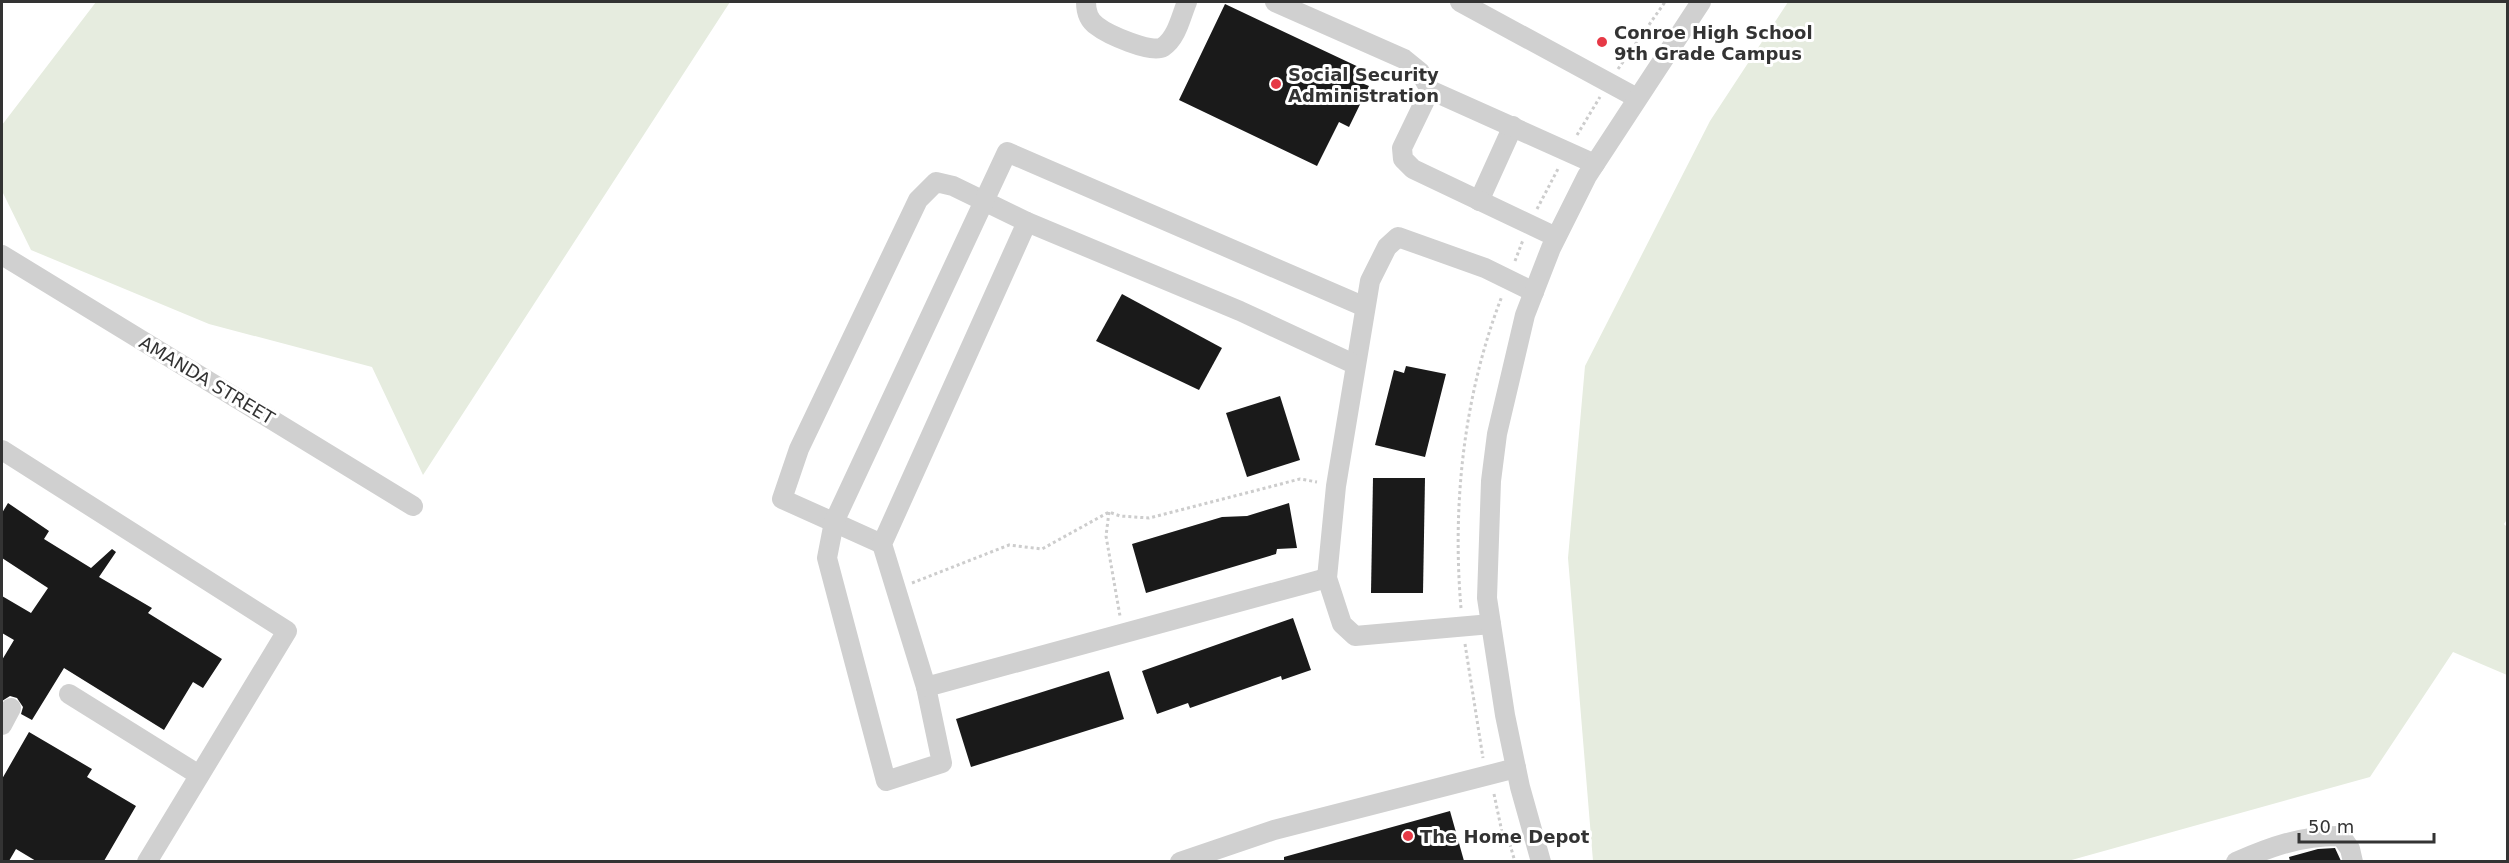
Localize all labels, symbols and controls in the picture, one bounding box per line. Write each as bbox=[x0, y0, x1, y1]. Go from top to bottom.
place label: Conroe High School 9th Grade Campus bbox=[1614, 22, 1813, 64]
marker: Conroe High School 9th Grade Campus bbox=[1595, 35, 1609, 49]
place label: Social Security Administration bbox=[1288, 64, 1439, 106]
marker: Social Security Administration bbox=[1269, 77, 1283, 91]
street label: AMANDA STREET bbox=[136, 331, 279, 429]
scale bar bbox=[2299, 806, 2434, 844]
text: 50 m bbox=[2308, 816, 2354, 837]
place label: The Home Depot bbox=[1420, 826, 1590, 847]
marker: The Home Depot bbox=[1401, 829, 1415, 843]

